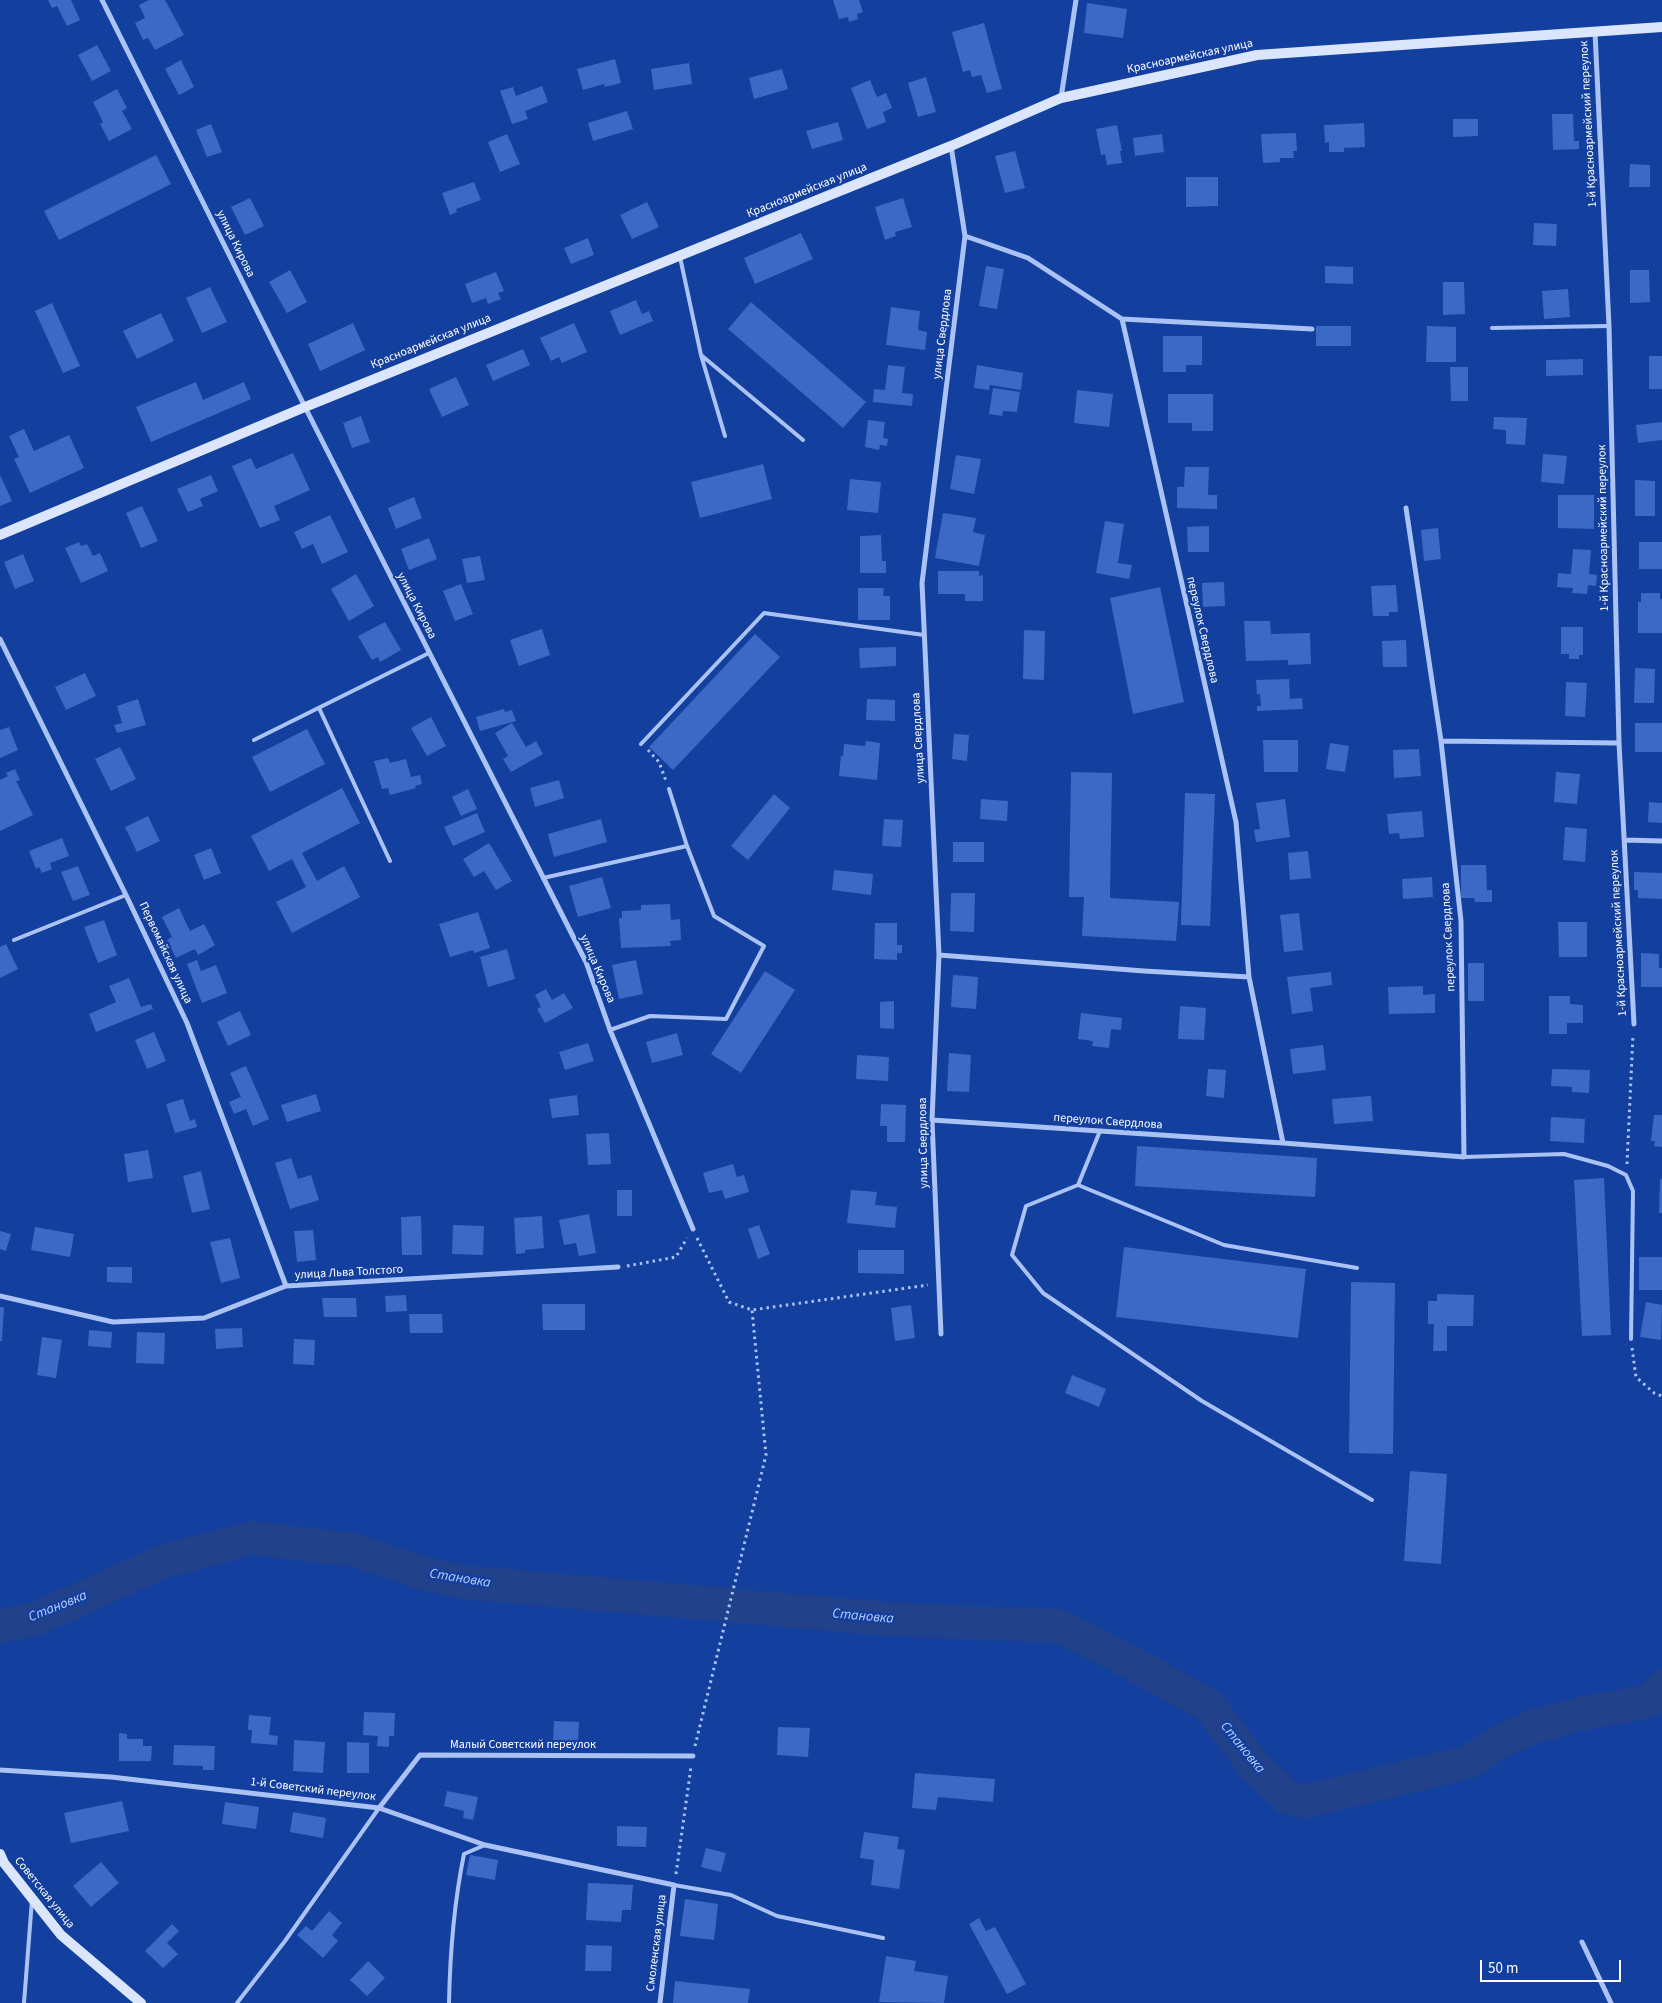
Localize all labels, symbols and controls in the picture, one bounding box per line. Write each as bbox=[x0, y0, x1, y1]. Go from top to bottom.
street label: Красноармейская улица bbox=[1126, 37, 1254, 77]
street label: 1-й Красноармейский переулок bbox=[1577, 40, 1601, 208]
street label: Красноармейская улица bbox=[745, 160, 869, 222]
street label: улица Кирова bbox=[213, 208, 257, 280]
street label: улица Свердлова bbox=[930, 288, 956, 380]
street label: Красноармейская улица bbox=[369, 311, 493, 373]
street label: 1-й Красноармейский переулок bbox=[1595, 444, 1613, 612]
street label: улица Кирова bbox=[393, 570, 439, 642]
street label: переулок Свердлова bbox=[1183, 575, 1221, 685]
street label: улица Свердлова bbox=[909, 692, 929, 784]
street label: 1-й Красноармейский переулок bbox=[1607, 849, 1631, 1017]
street label: переулок Свердлова bbox=[1439, 882, 1459, 992]
street label: Первомайская улица bbox=[135, 900, 195, 1006]
street label: улица Кирова bbox=[576, 933, 618, 1005]
street label: улица Свердлова bbox=[916, 1097, 932, 1189]
street label: переулок Свердлова bbox=[1053, 1111, 1163, 1133]
street label: улица Льва Толстого bbox=[294, 1263, 404, 1283]
water label: Становка bbox=[428, 1566, 492, 1592]
water label: Становка bbox=[26, 1588, 90, 1626]
water label: Становка bbox=[832, 1606, 894, 1628]
water label: Становка bbox=[1216, 1719, 1268, 1777]
street label: Малый Советский переулок bbox=[450, 1738, 596, 1752]
street label: 1-й Советский переулок bbox=[249, 1775, 377, 1805]
street label: Советская улица bbox=[11, 1854, 77, 1932]
street label: Смоленская улица bbox=[644, 1894, 670, 1992]
scale bar bbox=[1482, 1950, 1623, 1982]
text: 50 m bbox=[1488, 1958, 1518, 1979]

